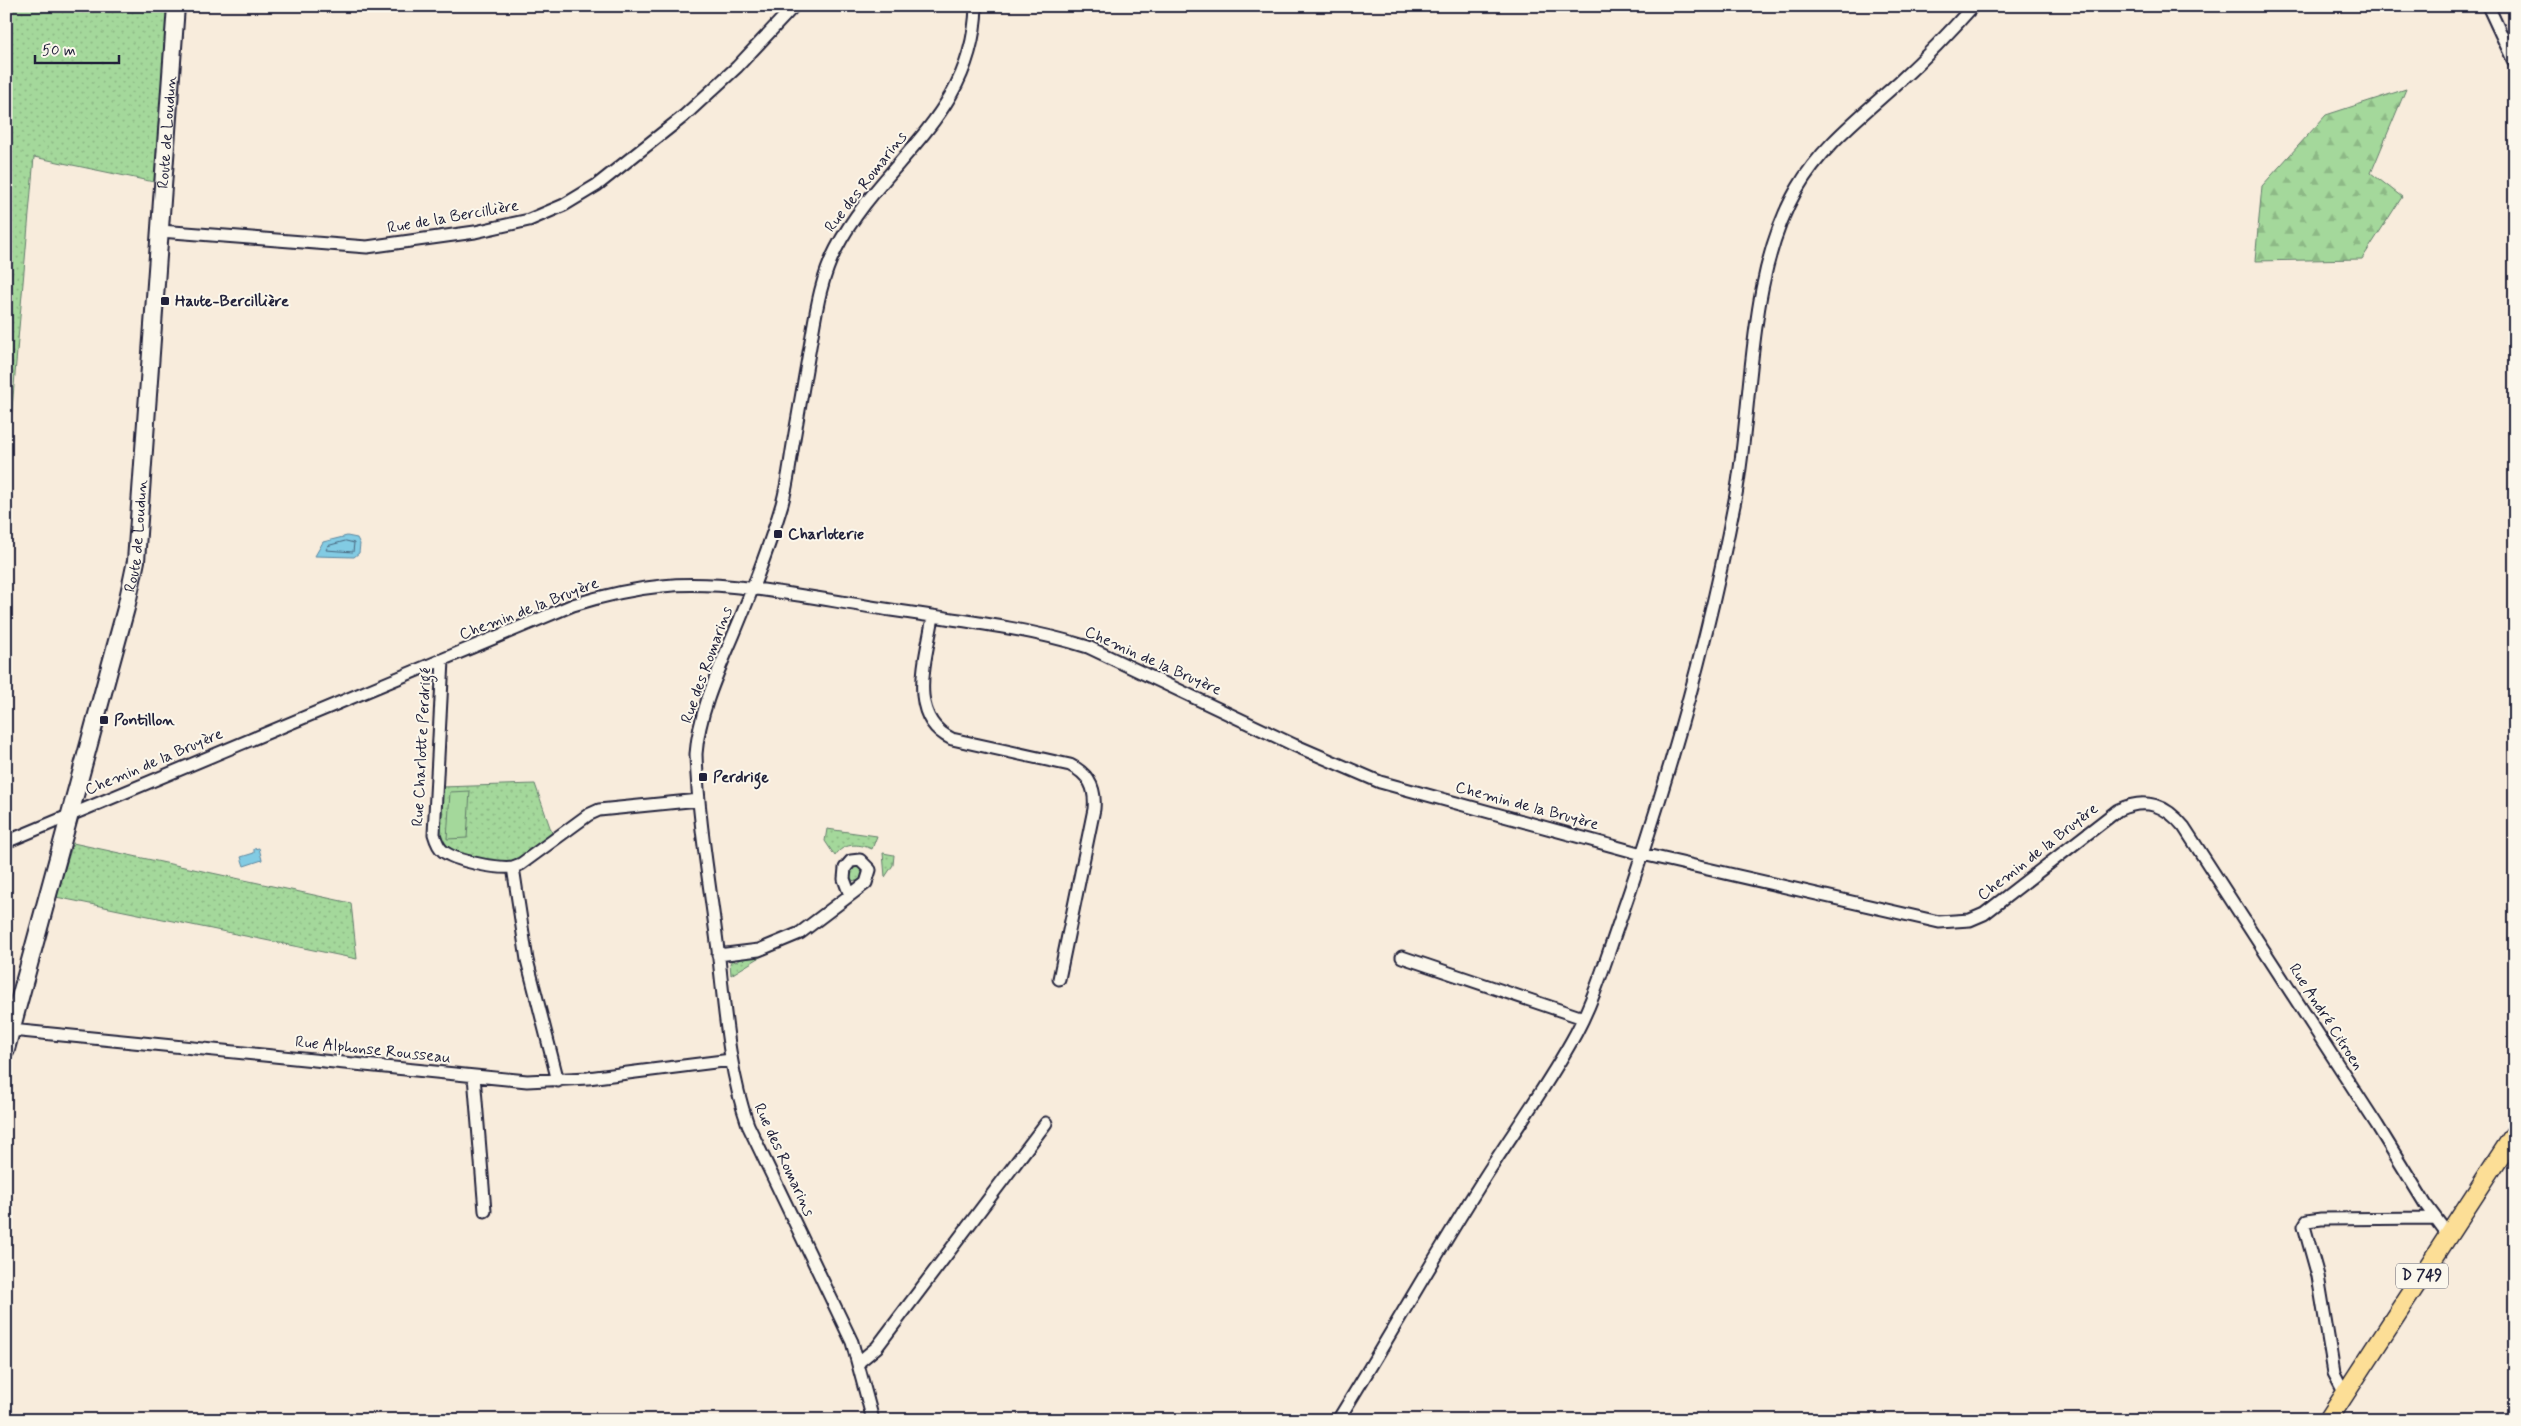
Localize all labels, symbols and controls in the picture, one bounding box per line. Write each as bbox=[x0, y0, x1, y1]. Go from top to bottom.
scale bar bbox=[35, 32, 119, 64]
text: 50 m bbox=[42, 41, 76, 61]
street label: Route de Loudun bbox=[152, 75, 181, 189]
street label: Rue des Romarins bbox=[820, 127, 912, 237]
street label: Rue de la Bercillière bbox=[386, 195, 520, 239]
place label: Haute-Bercillière bbox=[175, 291, 289, 312]
marker: Haute-Bercillière bbox=[159, 295, 171, 307]
street label: Route de Loudun bbox=[119, 479, 152, 594]
place label: Charloterie bbox=[788, 524, 864, 545]
marker: Charloterie bbox=[772, 528, 784, 540]
street label: Chemin de la Bruyère bbox=[456, 573, 602, 645]
street label: Rue des Romarins bbox=[676, 604, 738, 726]
street label: Chemin de la Bruyère bbox=[1081, 621, 1225, 701]
street label: Rue Charlotte Perdrigé bbox=[407, 667, 438, 827]
place label: Pontillon bbox=[114, 710, 175, 731]
marker: Pontillon bbox=[98, 714, 110, 726]
street label: Chemin de la Bruyère bbox=[82, 723, 226, 801]
place label: Perdrige bbox=[713, 767, 769, 790]
marker: Perdrige bbox=[697, 771, 709, 783]
street label: Chemin de la Bruyère bbox=[1453, 777, 1601, 835]
street label: Chemin de la Bruyère bbox=[1973, 798, 2103, 906]
street label: Rue André Citroen bbox=[2284, 960, 2368, 1074]
street label: Rue Alphonse Rousseau bbox=[294, 1031, 452, 1069]
street label: Rue des Romarins bbox=[749, 1100, 819, 1220]
road number: D 749 bbox=[2396, 1264, 2448, 1288]

